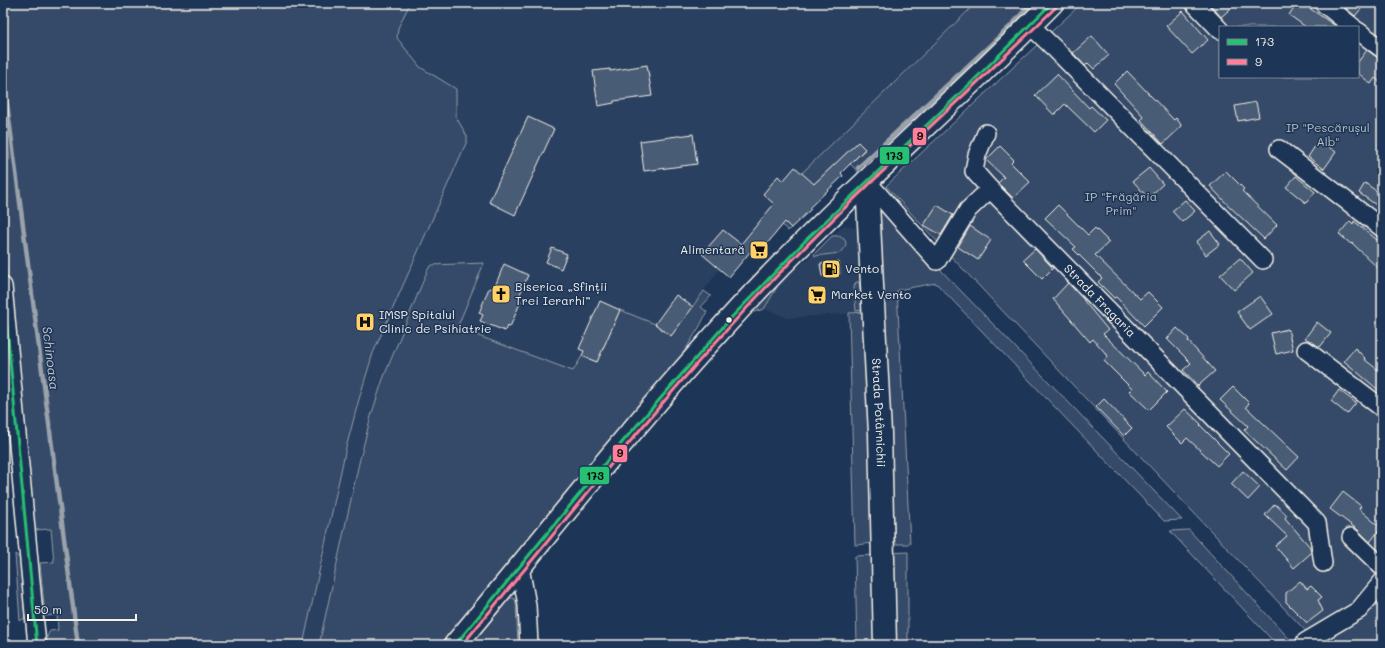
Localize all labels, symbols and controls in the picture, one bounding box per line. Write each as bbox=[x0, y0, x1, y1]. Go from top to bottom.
legend bbox=[1219, 26, 1359, 78]
text: 173 bbox=[1255, 33, 1274, 49]
text: 9 bbox=[1255, 53, 1262, 69]
park label: IP "Pescărușul Alb" bbox=[1286, 119, 1370, 149]
line badge: 9 bbox=[912, 127, 927, 146]
text: 9 bbox=[917, 128, 924, 143]
line badge: 173 bbox=[879, 146, 910, 165]
text: 173 bbox=[885, 148, 903, 163]
park label: IP "Frăgăria Prim" bbox=[1085, 188, 1157, 218]
supermarket icon: Alimentară bbox=[748, 239, 770, 261]
place label: Alimentară bbox=[680, 241, 745, 257]
fuel station icon: Vento bbox=[820, 258, 842, 280]
place label: Vento bbox=[845, 260, 879, 276]
street label: Strada Fragaria bbox=[1061, 260, 1140, 340]
place label: Biserica „Sfinții Trei Ierarhi” bbox=[515, 278, 607, 308]
church icon: Biserica „Sfinții Trei Ierarhi” bbox=[490, 283, 512, 305]
supermarket icon: Market Vento bbox=[806, 284, 828, 306]
place label: Market Vento bbox=[831, 286, 911, 302]
place label: IMSP Spitalul Clinic de Psihiatrie bbox=[379, 306, 492, 336]
hospital icon: IMSP Spitalul Clinic de Psihiatrie bbox=[354, 311, 376, 333]
unlabelled marker bbox=[724, 315, 734, 325]
water label: Schinoasa bbox=[39, 325, 64, 391]
street label: Strada Potârnichii bbox=[869, 358, 890, 467]
line badge: 9 bbox=[612, 444, 628, 463]
text: 9 bbox=[617, 445, 624, 460]
line badge: 173 bbox=[579, 466, 610, 485]
text: 173 bbox=[586, 468, 604, 483]
scale bar bbox=[28, 596, 136, 622]
text: 50 m bbox=[34, 601, 62, 617]

